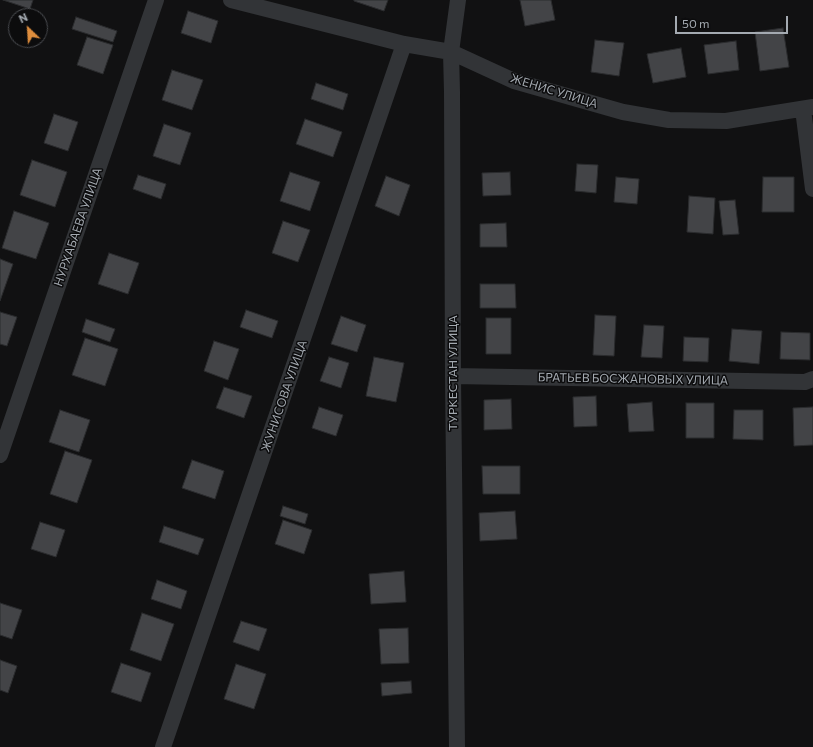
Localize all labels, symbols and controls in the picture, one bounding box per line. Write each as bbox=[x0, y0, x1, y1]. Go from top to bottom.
north arrow bbox=[8, 8, 48, 48]
scale bar bbox=[677, 8, 790, 34]
text: N bbox=[17, 10, 30, 25]
text: 50 m bbox=[682, 16, 710, 30]
street label: ЖЕНИС УЛИЦА bbox=[509, 71, 599, 111]
street label: НУРХАБАЕВА УЛИЦА bbox=[51, 166, 105, 288]
street label: ТУРКЕСТАН УЛИЦА bbox=[446, 315, 460, 431]
street label: ЖУНИСОВА УЛИЦА bbox=[258, 338, 310, 454]
street label: БРАТЬЕВ БОСЖАНОВЫХ УЛИЦА bbox=[538, 370, 728, 388]

